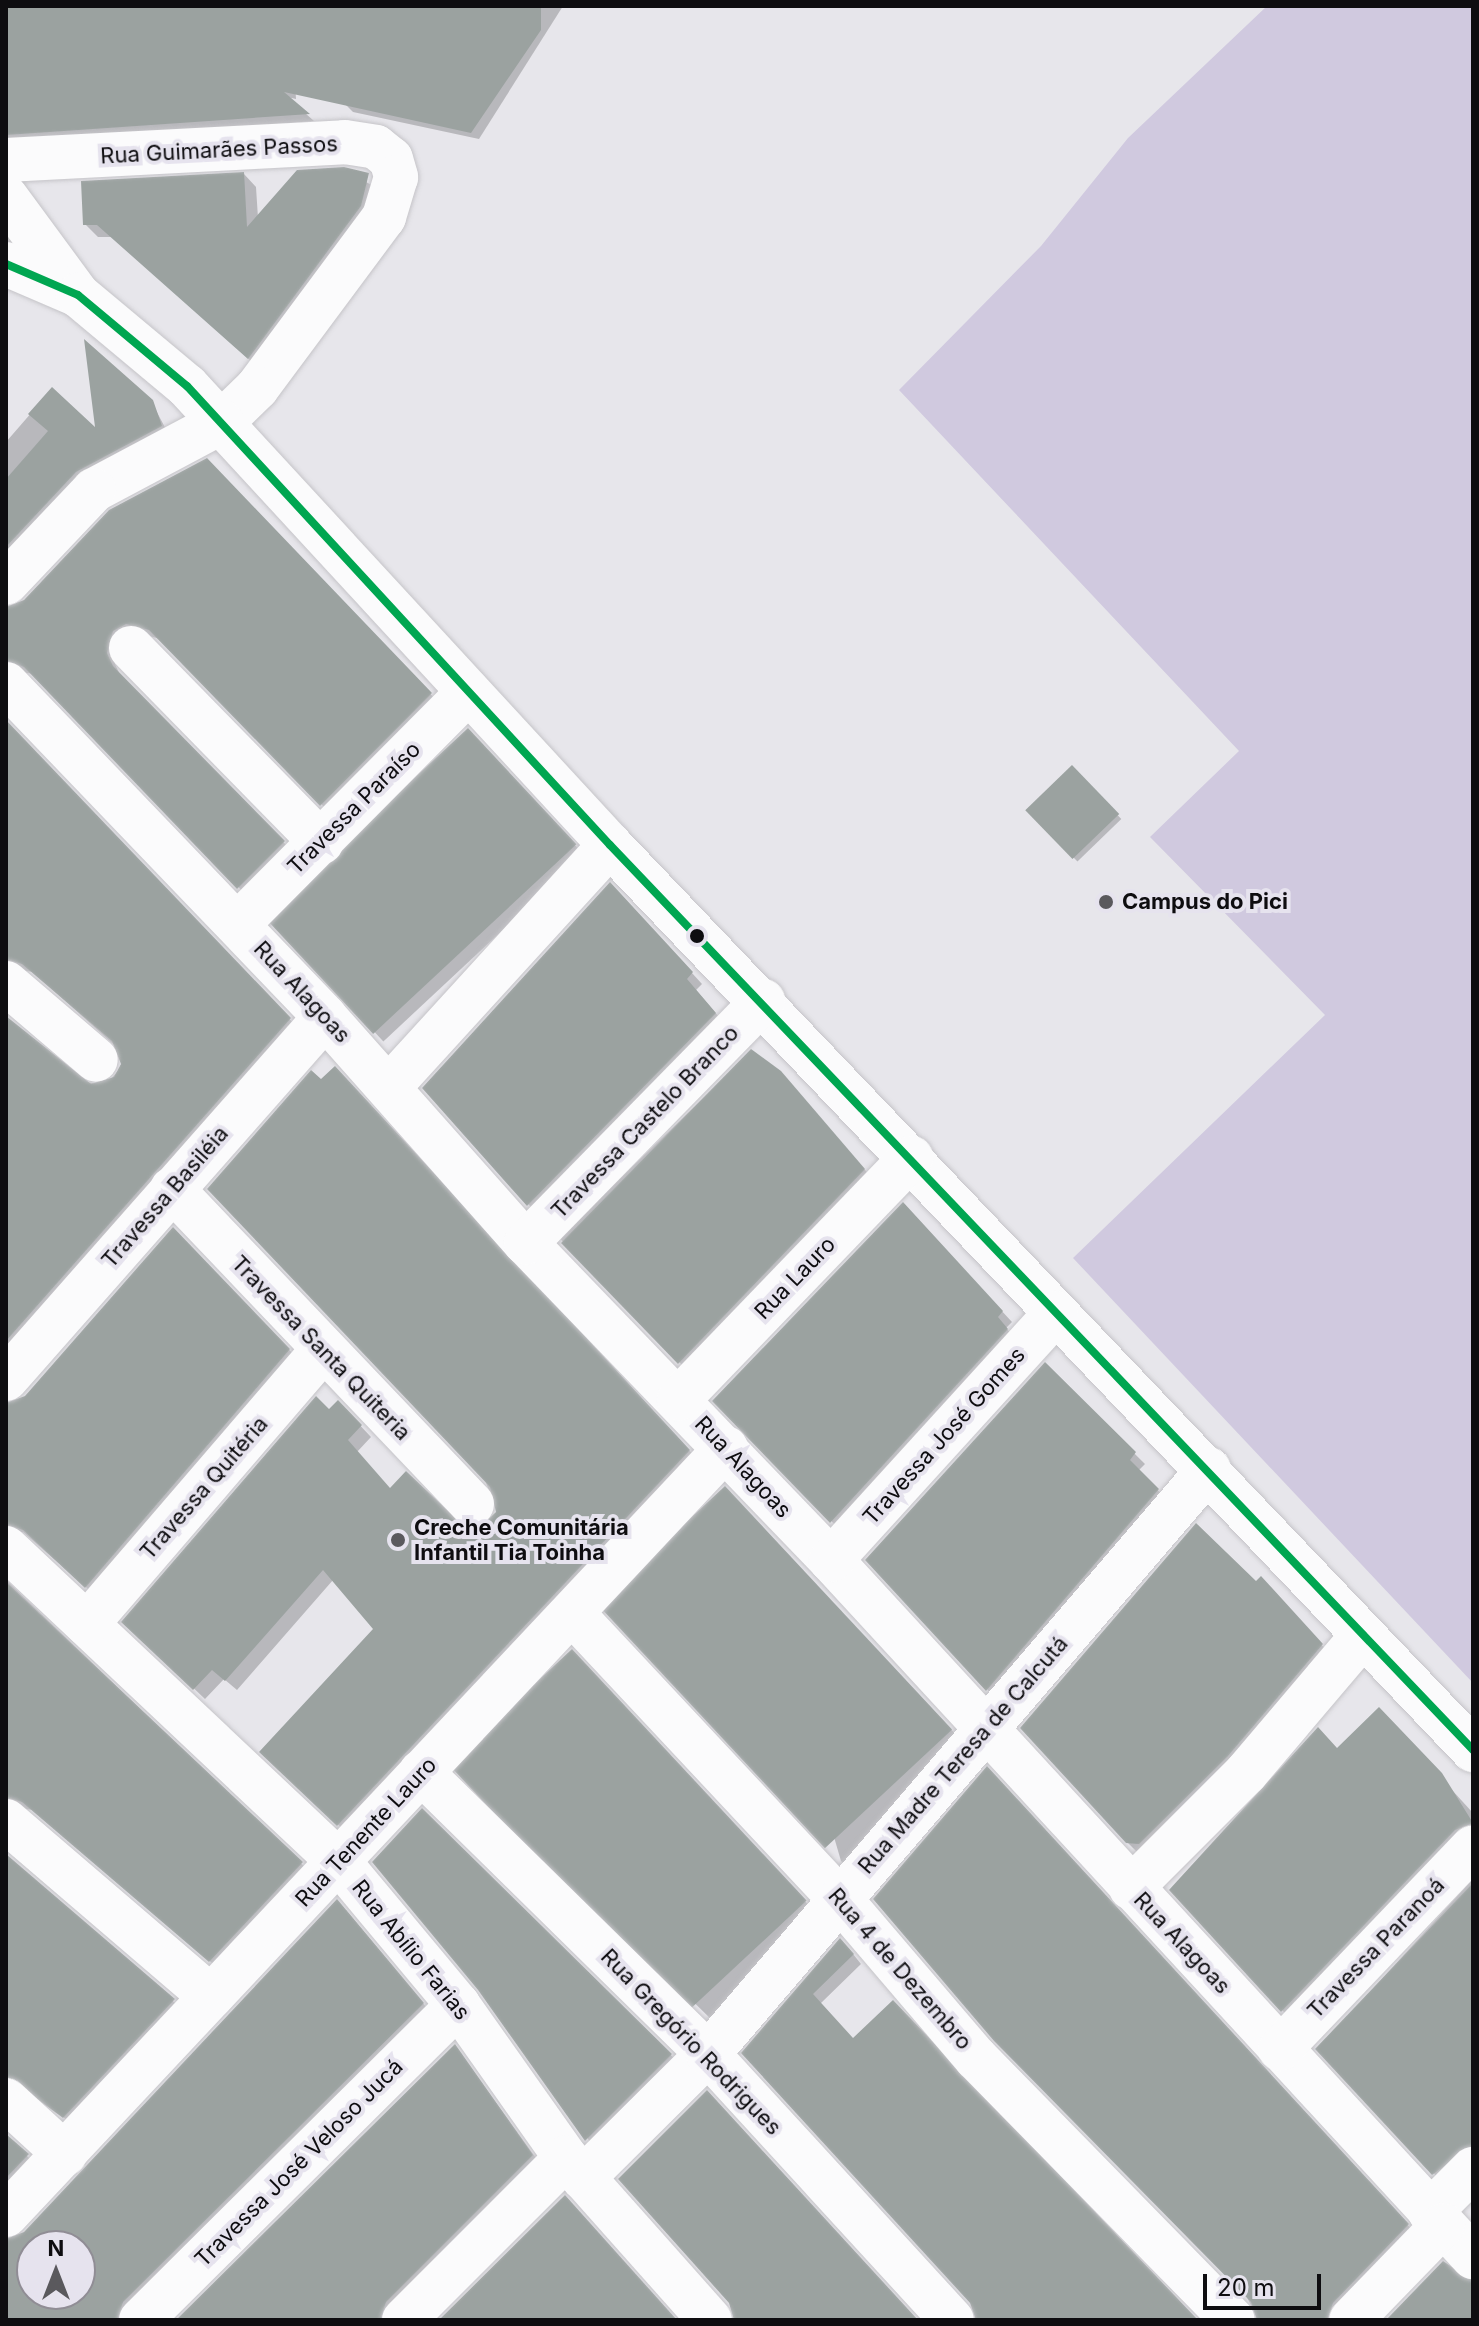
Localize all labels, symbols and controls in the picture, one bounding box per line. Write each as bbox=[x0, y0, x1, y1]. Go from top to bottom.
street label: Rua Guimarães Passos bbox=[100, 131, 338, 169]
street label: Travessa Paraíso bbox=[282, 736, 426, 880]
place label: Campus do Pici bbox=[1122, 889, 1288, 915]
marker: Campus do Pici bbox=[1097, 893, 1115, 911]
unlabelled marker bbox=[689, 928, 705, 944]
street label: Rua Alagoas bbox=[248, 936, 356, 1048]
street label: Travessa Castelo Branco bbox=[546, 1020, 744, 1224]
street label: Travessa Basiléia bbox=[96, 1121, 234, 1273]
street label: Rua Lauro bbox=[749, 1231, 841, 1325]
street label: Travessa Santa Quiteria bbox=[226, 1250, 416, 1446]
street label: Travessa José Gomes bbox=[857, 1342, 1031, 1530]
street label: Travessa Quitéria bbox=[135, 1411, 273, 1565]
street label: Rua Alagoas bbox=[689, 1411, 797, 1523]
place label: Creche Comunitária Infantil Tia Toinha bbox=[414, 1514, 629, 1566]
marker: Creche Comunitária Infantil Tia Toinha bbox=[389, 1531, 407, 1549]
street label: Rua Madre Teresa de Calcutá bbox=[853, 1631, 1073, 1879]
street label: Rua Tenente Lauro bbox=[290, 1752, 442, 1912]
street label: Travessa Paranoá bbox=[1302, 1872, 1450, 2024]
street label: Rua Abílio Farias bbox=[346, 1875, 476, 2025]
street label: Rua 4 de Dezembro bbox=[823, 1883, 977, 2055]
street label: Rua Alagoas bbox=[1128, 1887, 1236, 1999]
street label: Rua Gregório Rodrigues bbox=[595, 1944, 787, 2140]
street label: Travessa José Veloso Jucá bbox=[190, 2054, 408, 2272]
north arrow bbox=[16, 2230, 96, 2310]
text: N bbox=[48, 2235, 64, 2261]
scale bar bbox=[1207, 2258, 1325, 2308]
text: 20 m bbox=[1217, 2273, 1275, 2302]

